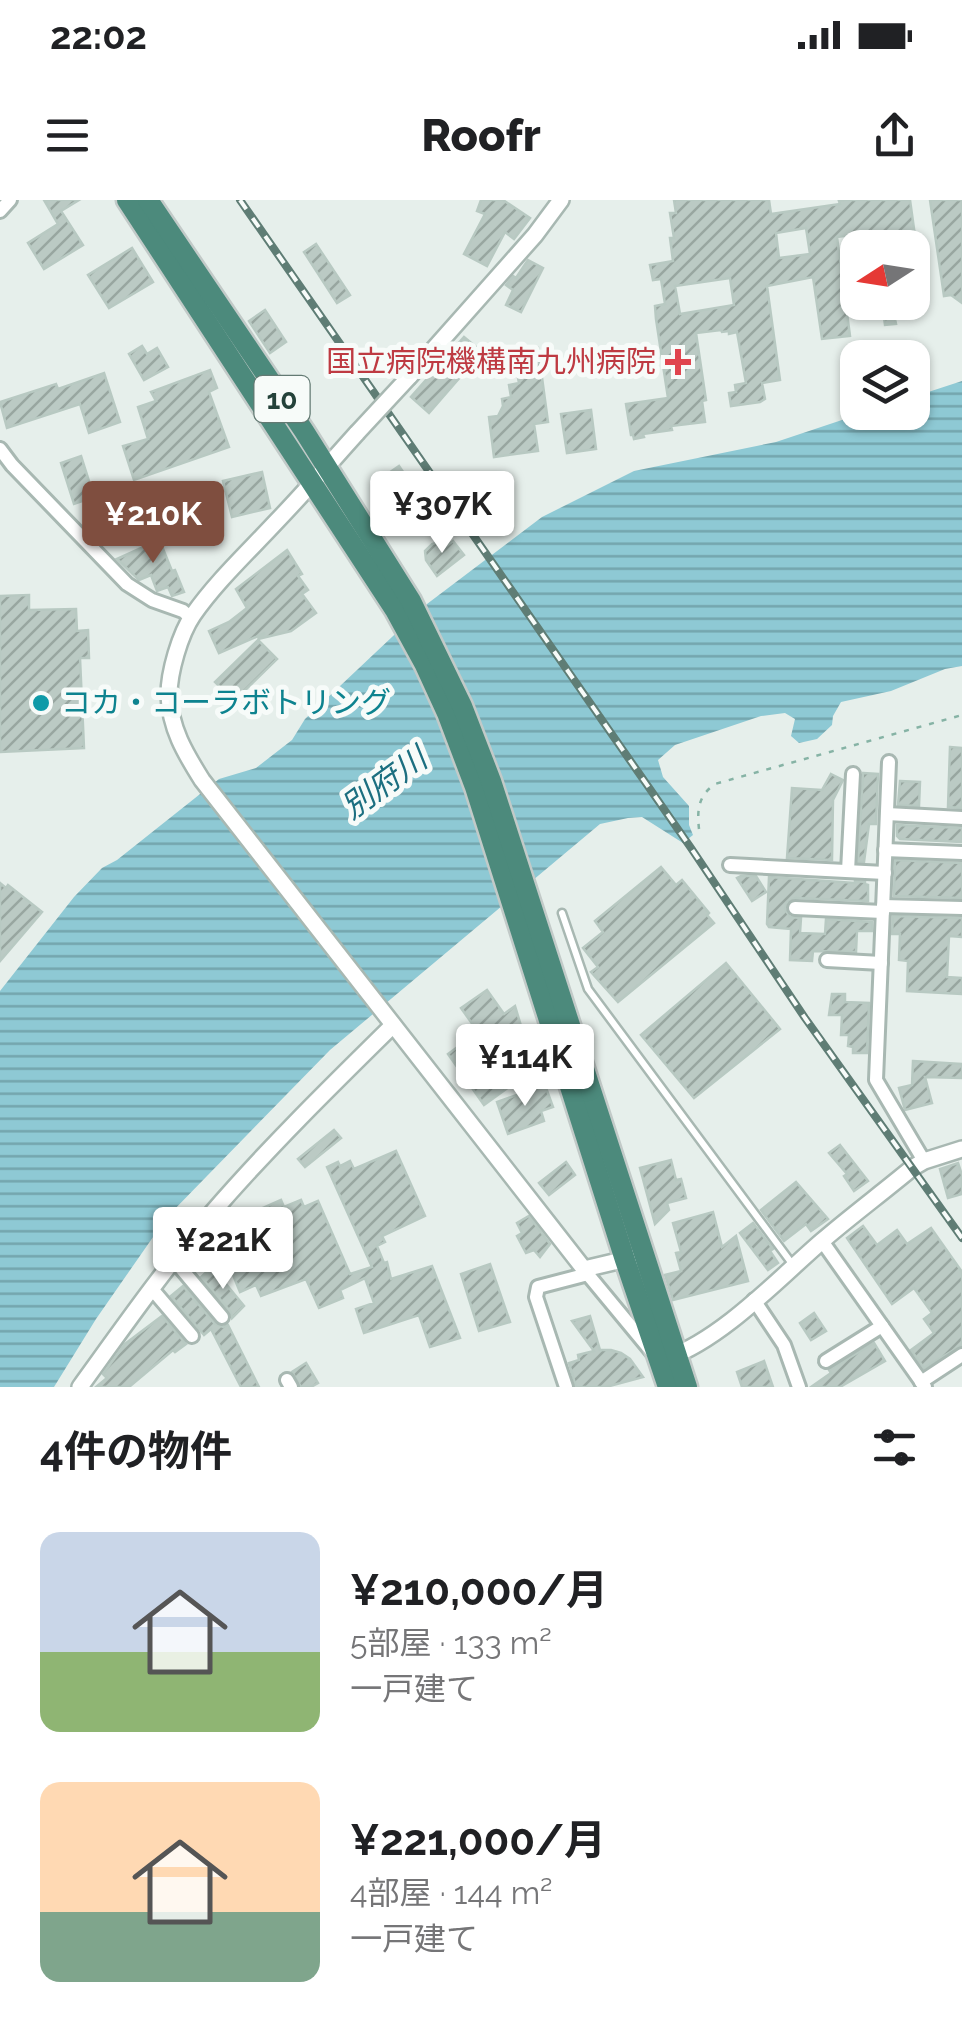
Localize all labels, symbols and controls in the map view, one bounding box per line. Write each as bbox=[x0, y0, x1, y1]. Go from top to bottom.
text: 22:02 bbox=[50, 13, 147, 58]
icon: menu bbox=[40, 108, 95, 163]
icon: share bbox=[867, 108, 922, 163]
text: Roofr bbox=[421, 109, 541, 162]
north arrow bbox=[840, 230, 930, 320]
map controls bbox=[840, 230, 930, 430]
button: layers bbox=[840, 340, 930, 430]
place label: 国立病院機構南九州病院 bbox=[326, 344, 656, 379]
marker: 国立病院機構南九州病院 bbox=[665, 349, 691, 375]
road number: 10 bbox=[254, 376, 310, 422]
pin: ¥307K bbox=[372, 471, 512, 556]
pin: ¥210K bbox=[83, 481, 223, 566]
text: ¥307K bbox=[392, 485, 492, 522]
text: ¥210K bbox=[104, 495, 202, 532]
place label: コカ・コーラボトリング bbox=[61, 685, 391, 720]
marker: コカ・コーラボトリング bbox=[30, 692, 52, 714]
water label: 別府川 bbox=[334, 738, 436, 826]
pin: ¥114K bbox=[455, 1024, 595, 1109]
text: ¥114K bbox=[478, 1038, 572, 1075]
pin: ¥221K bbox=[153, 1207, 293, 1292]
text: ¥221K bbox=[175, 1221, 271, 1258]
icon: filters bbox=[867, 1420, 922, 1475]
text: 4件の物件 bbox=[40, 1427, 232, 1476]
text: ¥210,000/月 bbox=[350, 1566, 608, 1615]
icon: home bbox=[120, 1572, 240, 1692]
text: 5部屋 · 133 m² bbox=[350, 1624, 552, 1661]
text: 一戸建て bbox=[350, 1670, 478, 1707]
text: ¥221,000/月 bbox=[350, 1816, 606, 1865]
icon: home bbox=[120, 1822, 240, 1942]
text: 4部屋 · 144 m² bbox=[350, 1874, 552, 1911]
text: 一戸建て bbox=[350, 1920, 478, 1957]

